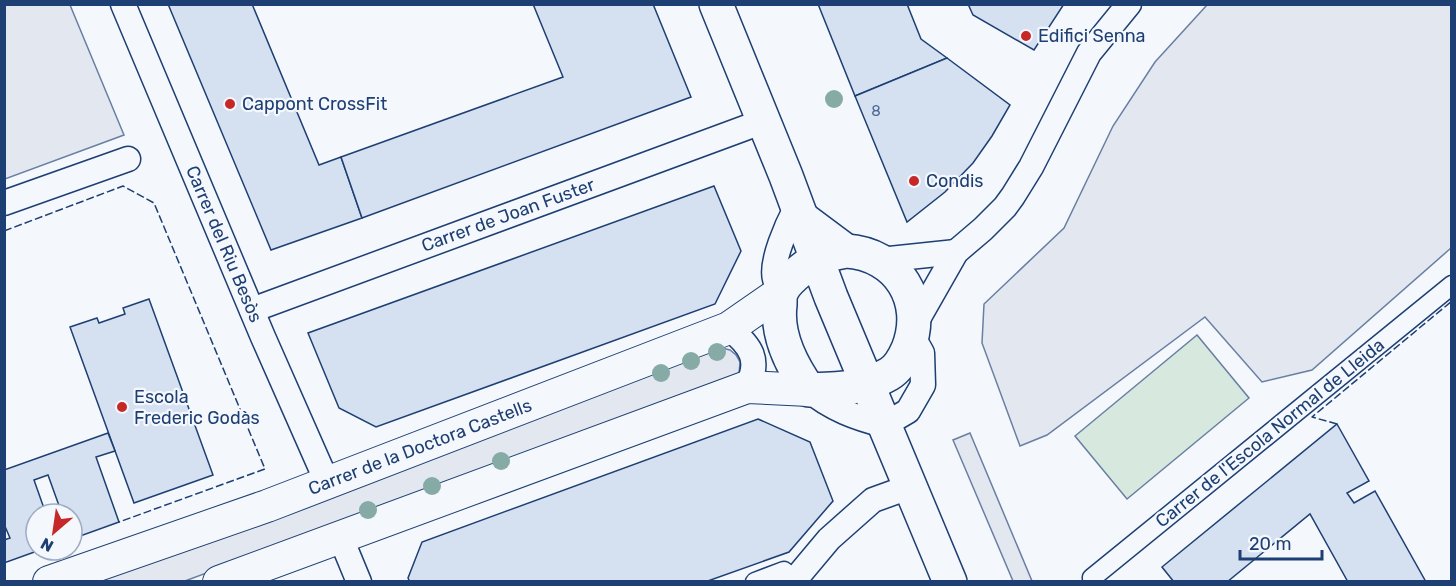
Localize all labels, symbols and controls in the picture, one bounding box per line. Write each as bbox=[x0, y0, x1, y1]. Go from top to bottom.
place label: Edifici Senna bbox=[1038, 25, 1145, 47]
marker: Edifici Senna bbox=[1019, 29, 1033, 43]
place label: Cappont CrossFit bbox=[242, 93, 387, 115]
marker: Cappont CrossFit bbox=[223, 97, 237, 111]
house number: 8 bbox=[871, 102, 881, 120]
street label: Carrer del Riu Besòs bbox=[181, 162, 267, 326]
place label: Condis bbox=[926, 170, 983, 192]
street label: Carrer de Joan Fuster bbox=[418, 173, 598, 257]
marker: Condis bbox=[907, 174, 921, 188]
street label: Carrer de l'Escola Normal de Lleida bbox=[1151, 334, 1389, 532]
place label: Escola Frederic Godàs bbox=[134, 386, 260, 429]
street label: Carrer de la Doctora Castells bbox=[305, 394, 535, 500]
marker: Escola Frederic Godàs bbox=[115, 400, 129, 414]
north arrow bbox=[24, 502, 84, 562]
scale bar bbox=[1240, 523, 1322, 561]
text: 20 m bbox=[1249, 533, 1291, 555]
text: N bbox=[37, 534, 57, 556]

